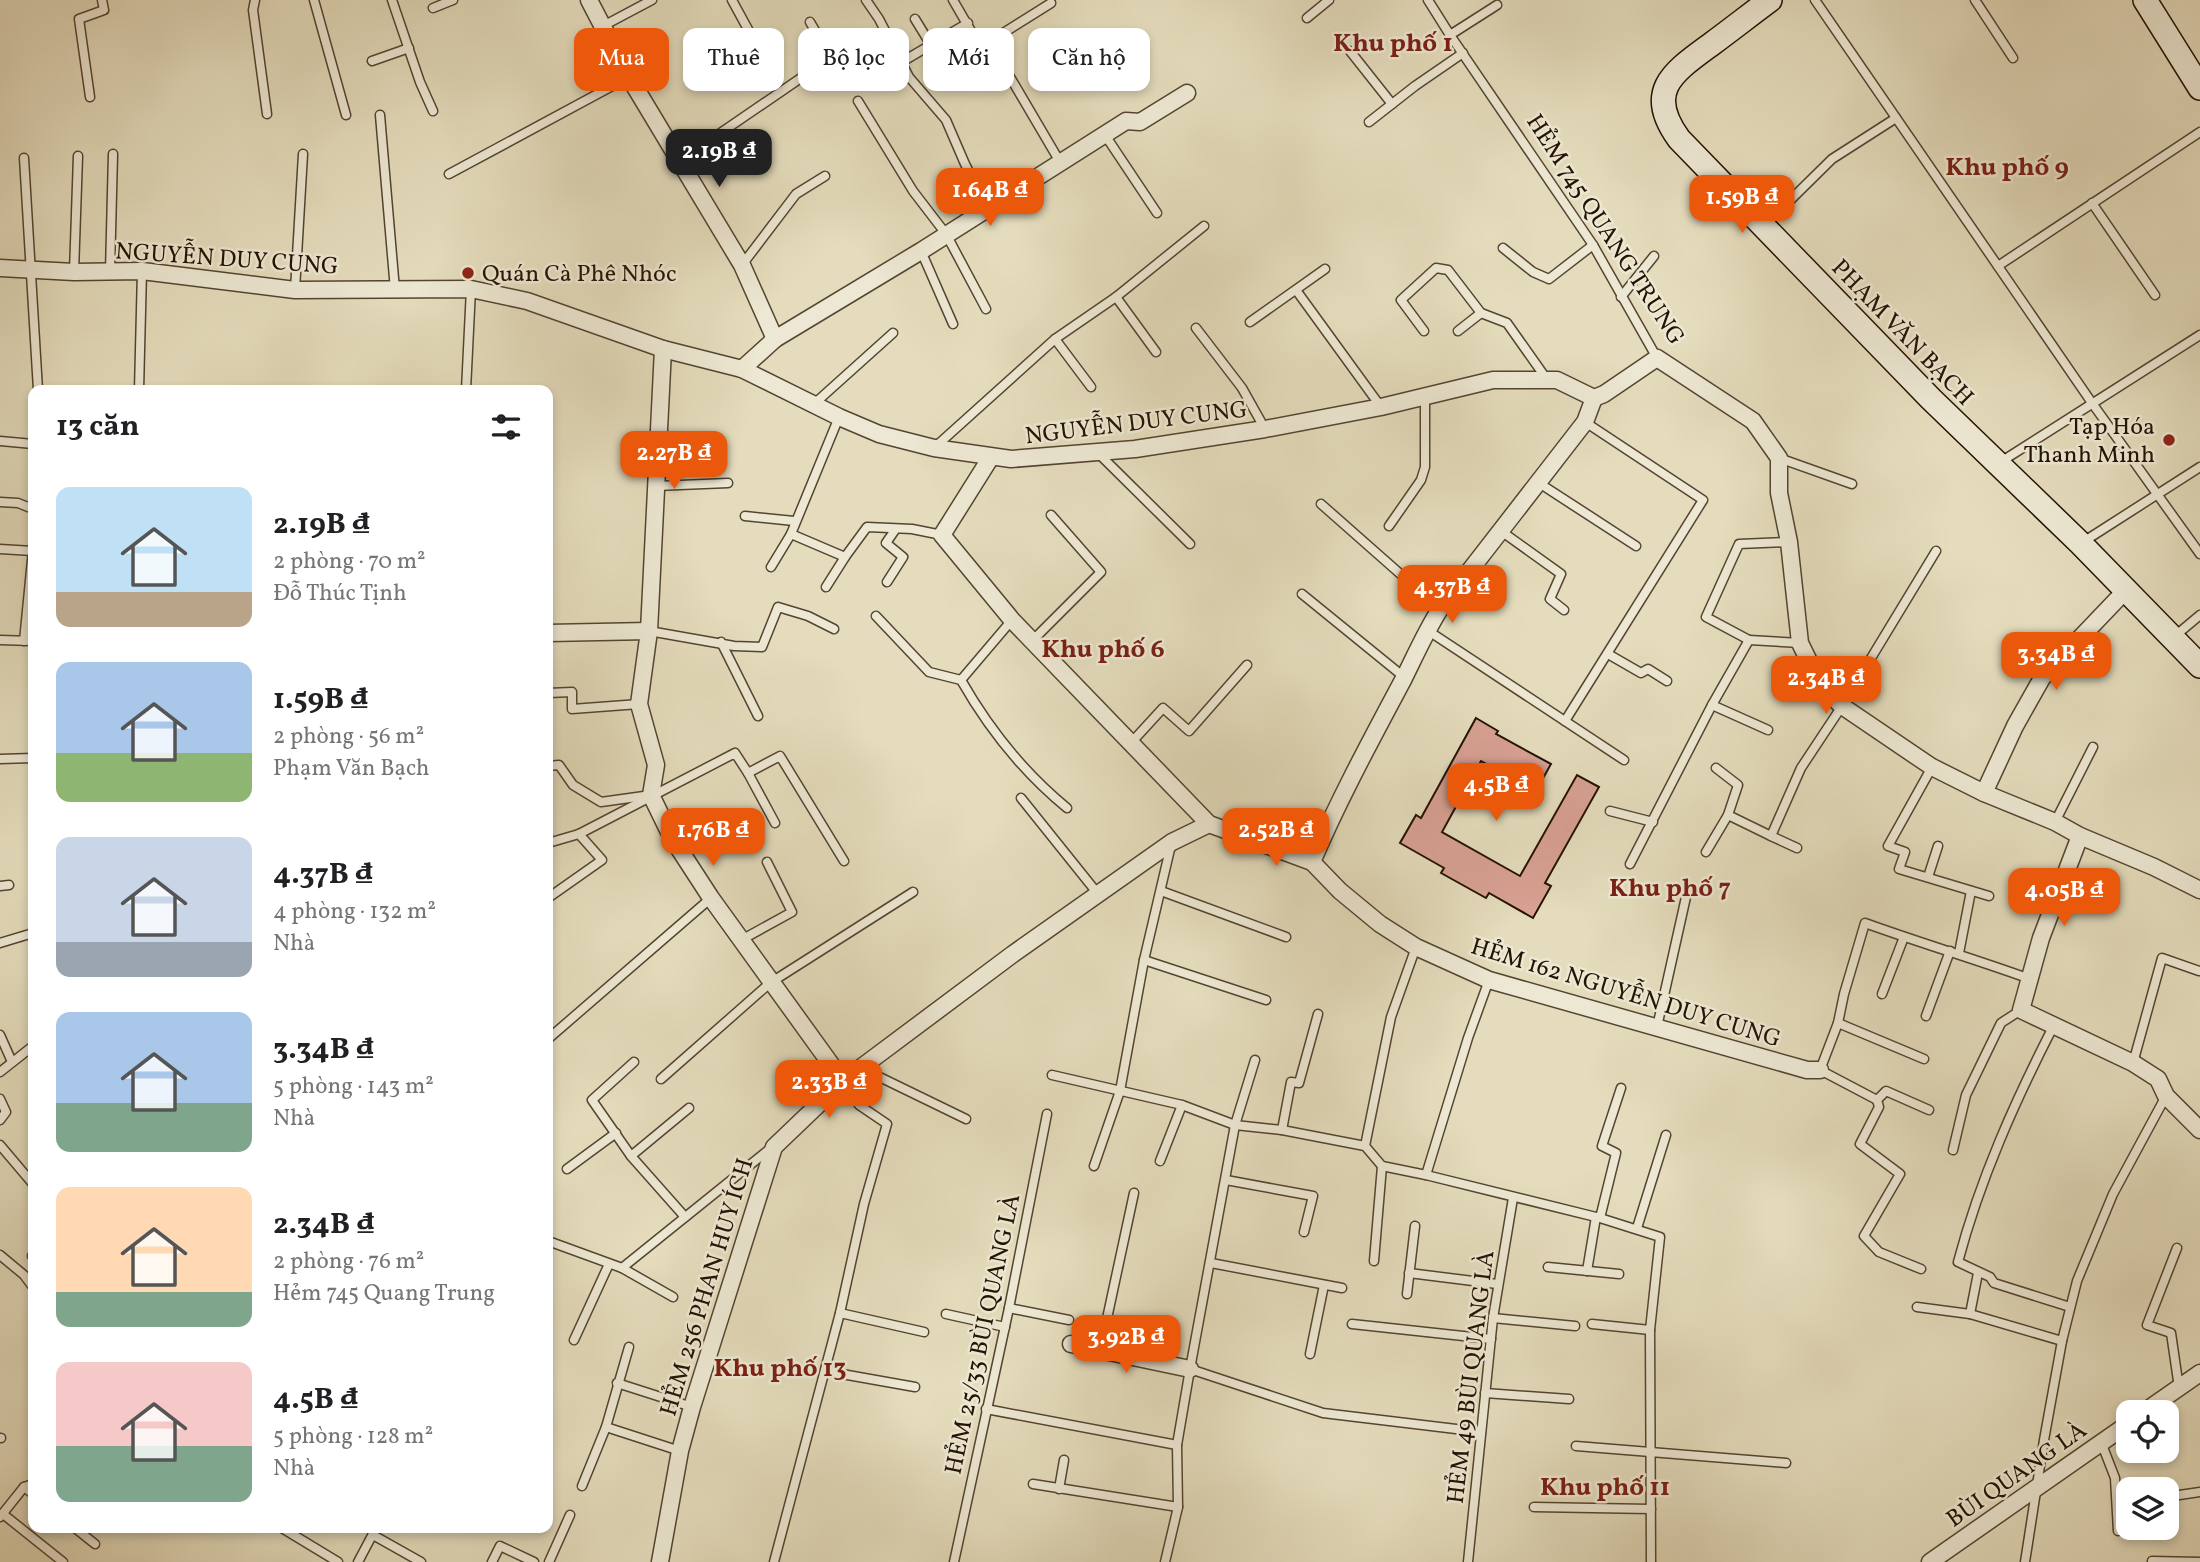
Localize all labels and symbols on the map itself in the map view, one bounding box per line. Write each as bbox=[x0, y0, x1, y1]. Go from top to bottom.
district label: Khu phố 1 bbox=[1333, 26, 1453, 62]
street label: HẺM 745 QUANG TRUNG bbox=[1517, 108, 1692, 352]
pin: 2.19B ₫ bbox=[654, 130, 784, 189]
district label: Khu phố 9 bbox=[1945, 150, 2069, 186]
pin: 1.64B ₫ bbox=[925, 168, 1055, 228]
pin: 1.59B ₫ bbox=[1677, 176, 1807, 235]
street label: NGUYỄN DUY CUNG bbox=[114, 233, 340, 285]
street label: PHẠM VĂN BẠCH bbox=[1822, 252, 1981, 414]
place label: Quán Cà Phê Nhóc bbox=[482, 258, 677, 292]
marker: Quán Cà Phê Nhóc bbox=[460, 265, 476, 281]
street label: NGUYỄN DUY CUNG bbox=[1023, 391, 1249, 454]
place label: Tạp Hóa Thanh Minh bbox=[2024, 411, 2155, 473]
pin: 2.27B ₫ bbox=[609, 432, 739, 491]
marker: Tạp Hóa Thanh Minh bbox=[2161, 432, 2177, 448]
pin: 4.37B ₫ bbox=[1387, 566, 1517, 625]
district label: Khu phố 6 bbox=[1041, 632, 1165, 668]
pin: 3.34B ₫ bbox=[1991, 632, 2121, 692]
pin: 2.34B ₫ bbox=[1761, 656, 1891, 716]
pin: 4.5B ₫ bbox=[1439, 764, 1553, 823]
pin: 1.76B ₫ bbox=[648, 808, 778, 868]
pin: 2.52B ₫ bbox=[1211, 808, 1341, 868]
pin: 4.05B ₫ bbox=[1999, 869, 2129, 928]
district label: Khu phố 7 bbox=[1609, 871, 1731, 907]
street label: HẺM 162 NGUYỄN DUY CUNG bbox=[1466, 929, 1785, 1057]
pin: 2.33B ₫ bbox=[764, 1060, 894, 1120]
street label: HẺM 256 PHAN HUY ÍCH bbox=[652, 1154, 763, 1421]
street label: HẺM 25/33 BÙI QUANG LÀ bbox=[938, 1191, 1030, 1478]
street label: HẺM 49 BÙI QUANG LÀ bbox=[1440, 1248, 1504, 1506]
pin: 3.92B ₫ bbox=[1061, 1316, 1191, 1375]
district label: Khu phố 13 bbox=[713, 1351, 847, 1387]
street label: BÙI QUANG LÀ bbox=[1940, 1414, 2094, 1537]
district label: Khu phố 11 bbox=[1540, 1470, 1670, 1506]

